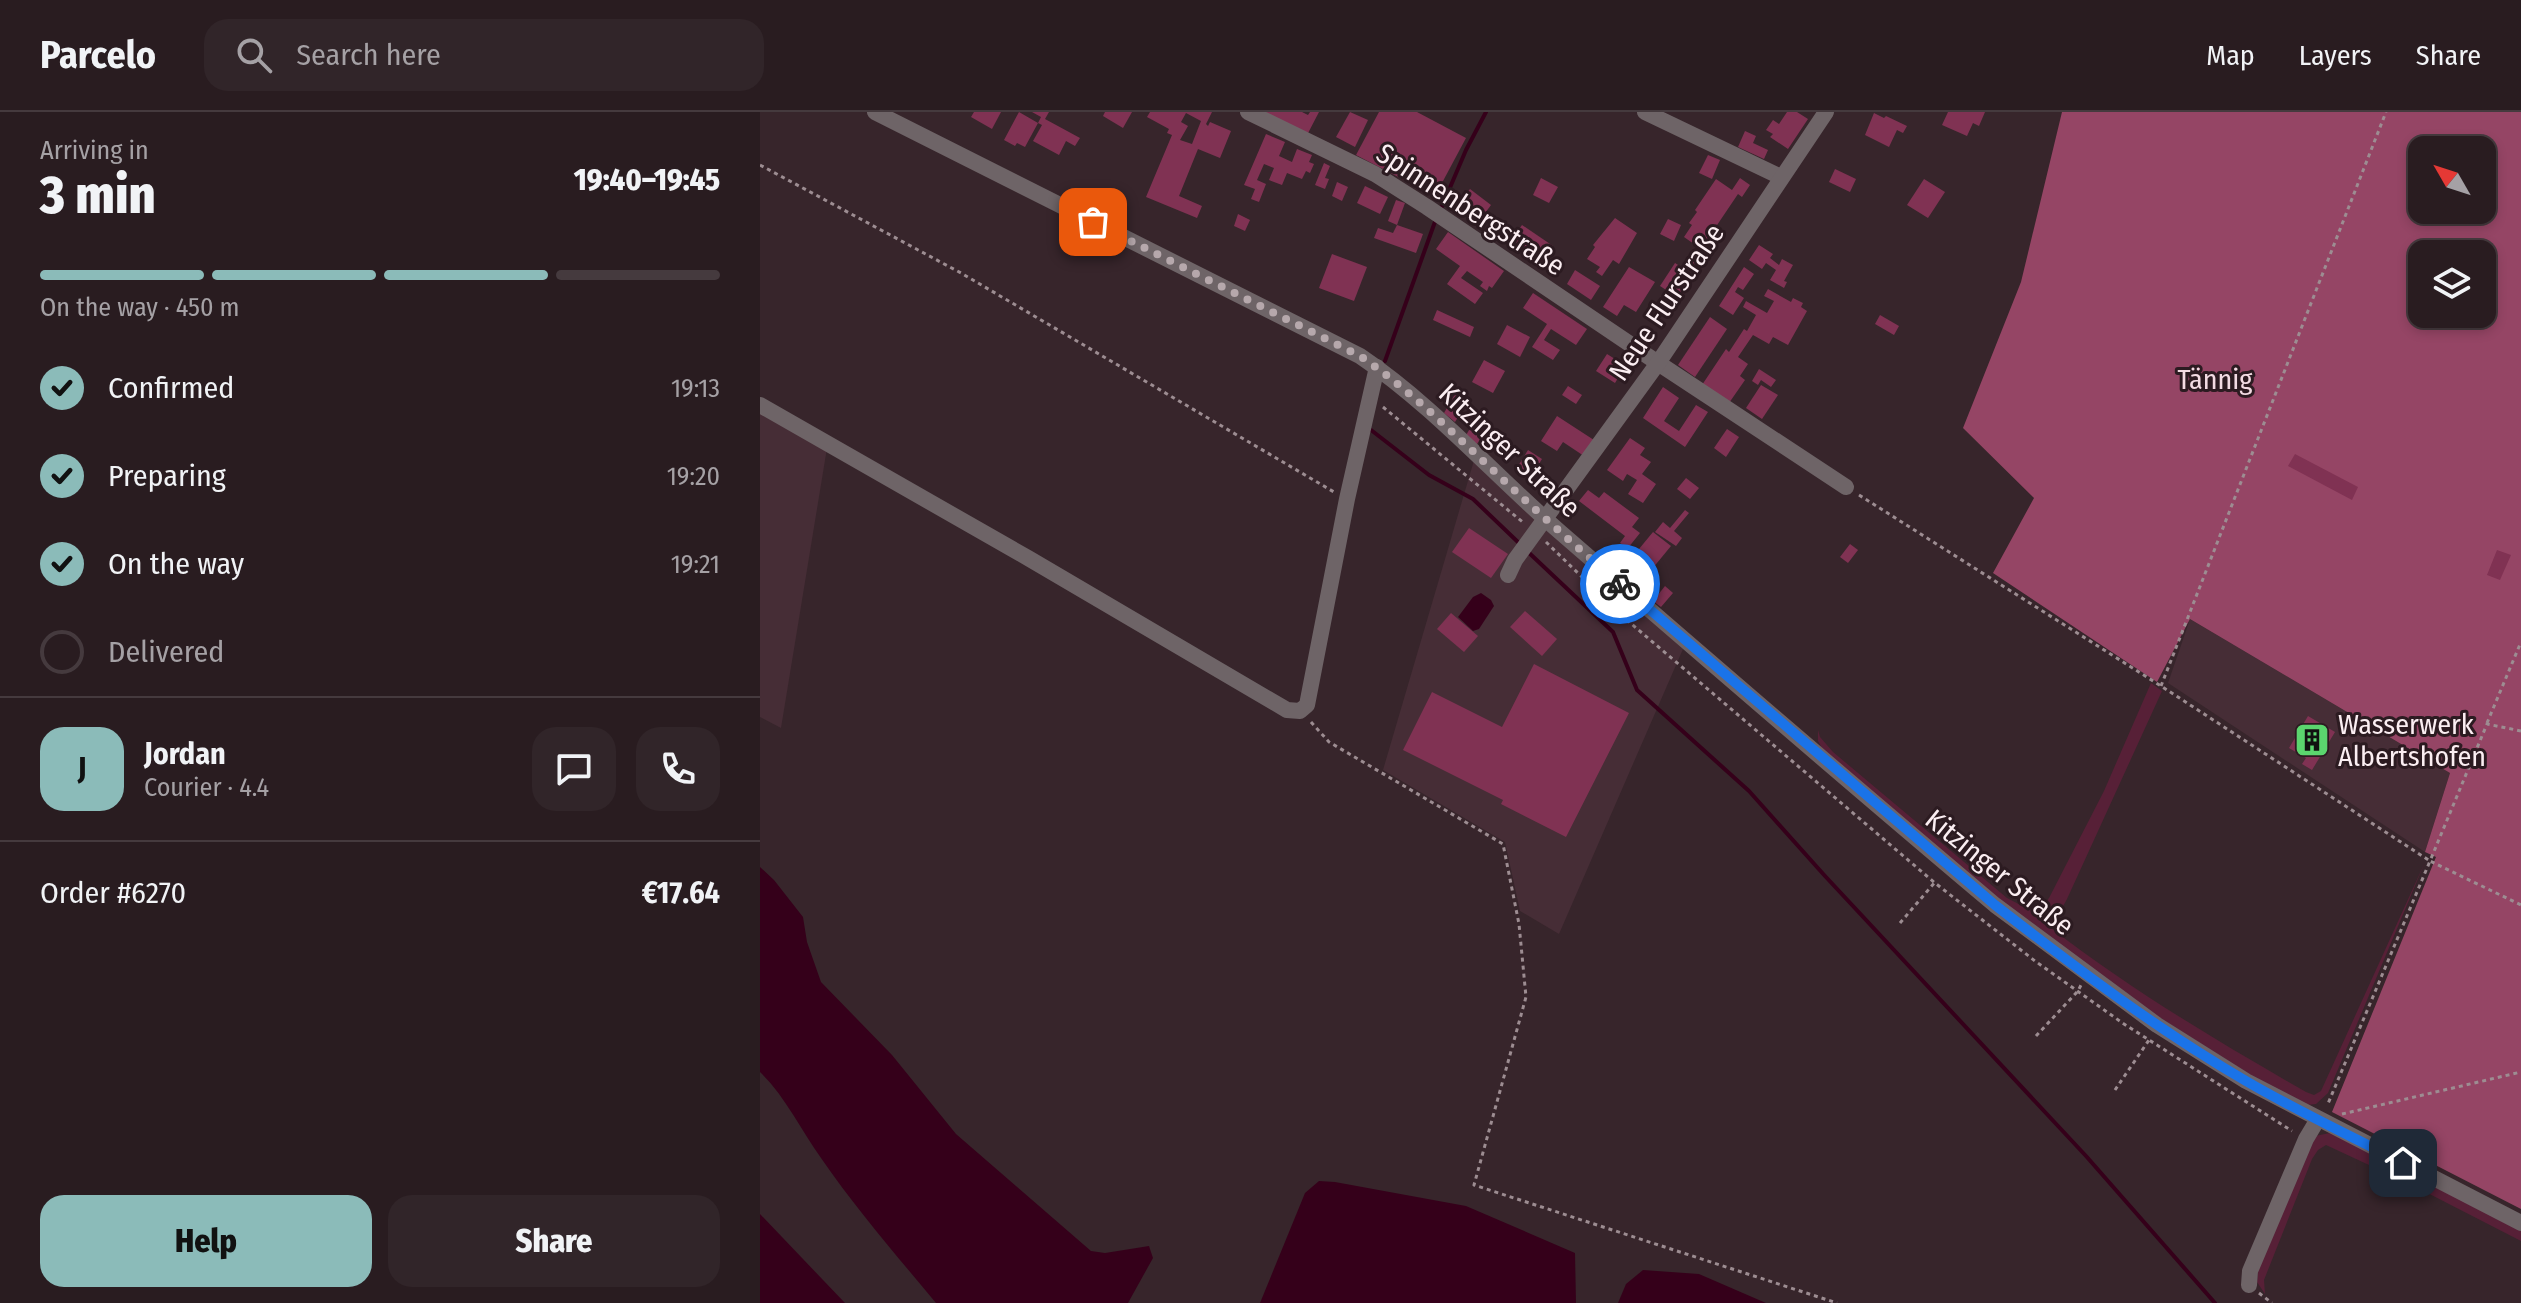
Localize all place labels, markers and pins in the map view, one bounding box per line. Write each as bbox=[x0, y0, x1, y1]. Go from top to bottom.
pin bbox=[1059, 188, 1127, 256]
place label: Wasserwerk Albertshofen bbox=[2338, 708, 2486, 773]
building icon: Wasserwerk Albertshofen bbox=[2293, 721, 2331, 759]
pin bbox=[2369, 1129, 2437, 1197]

